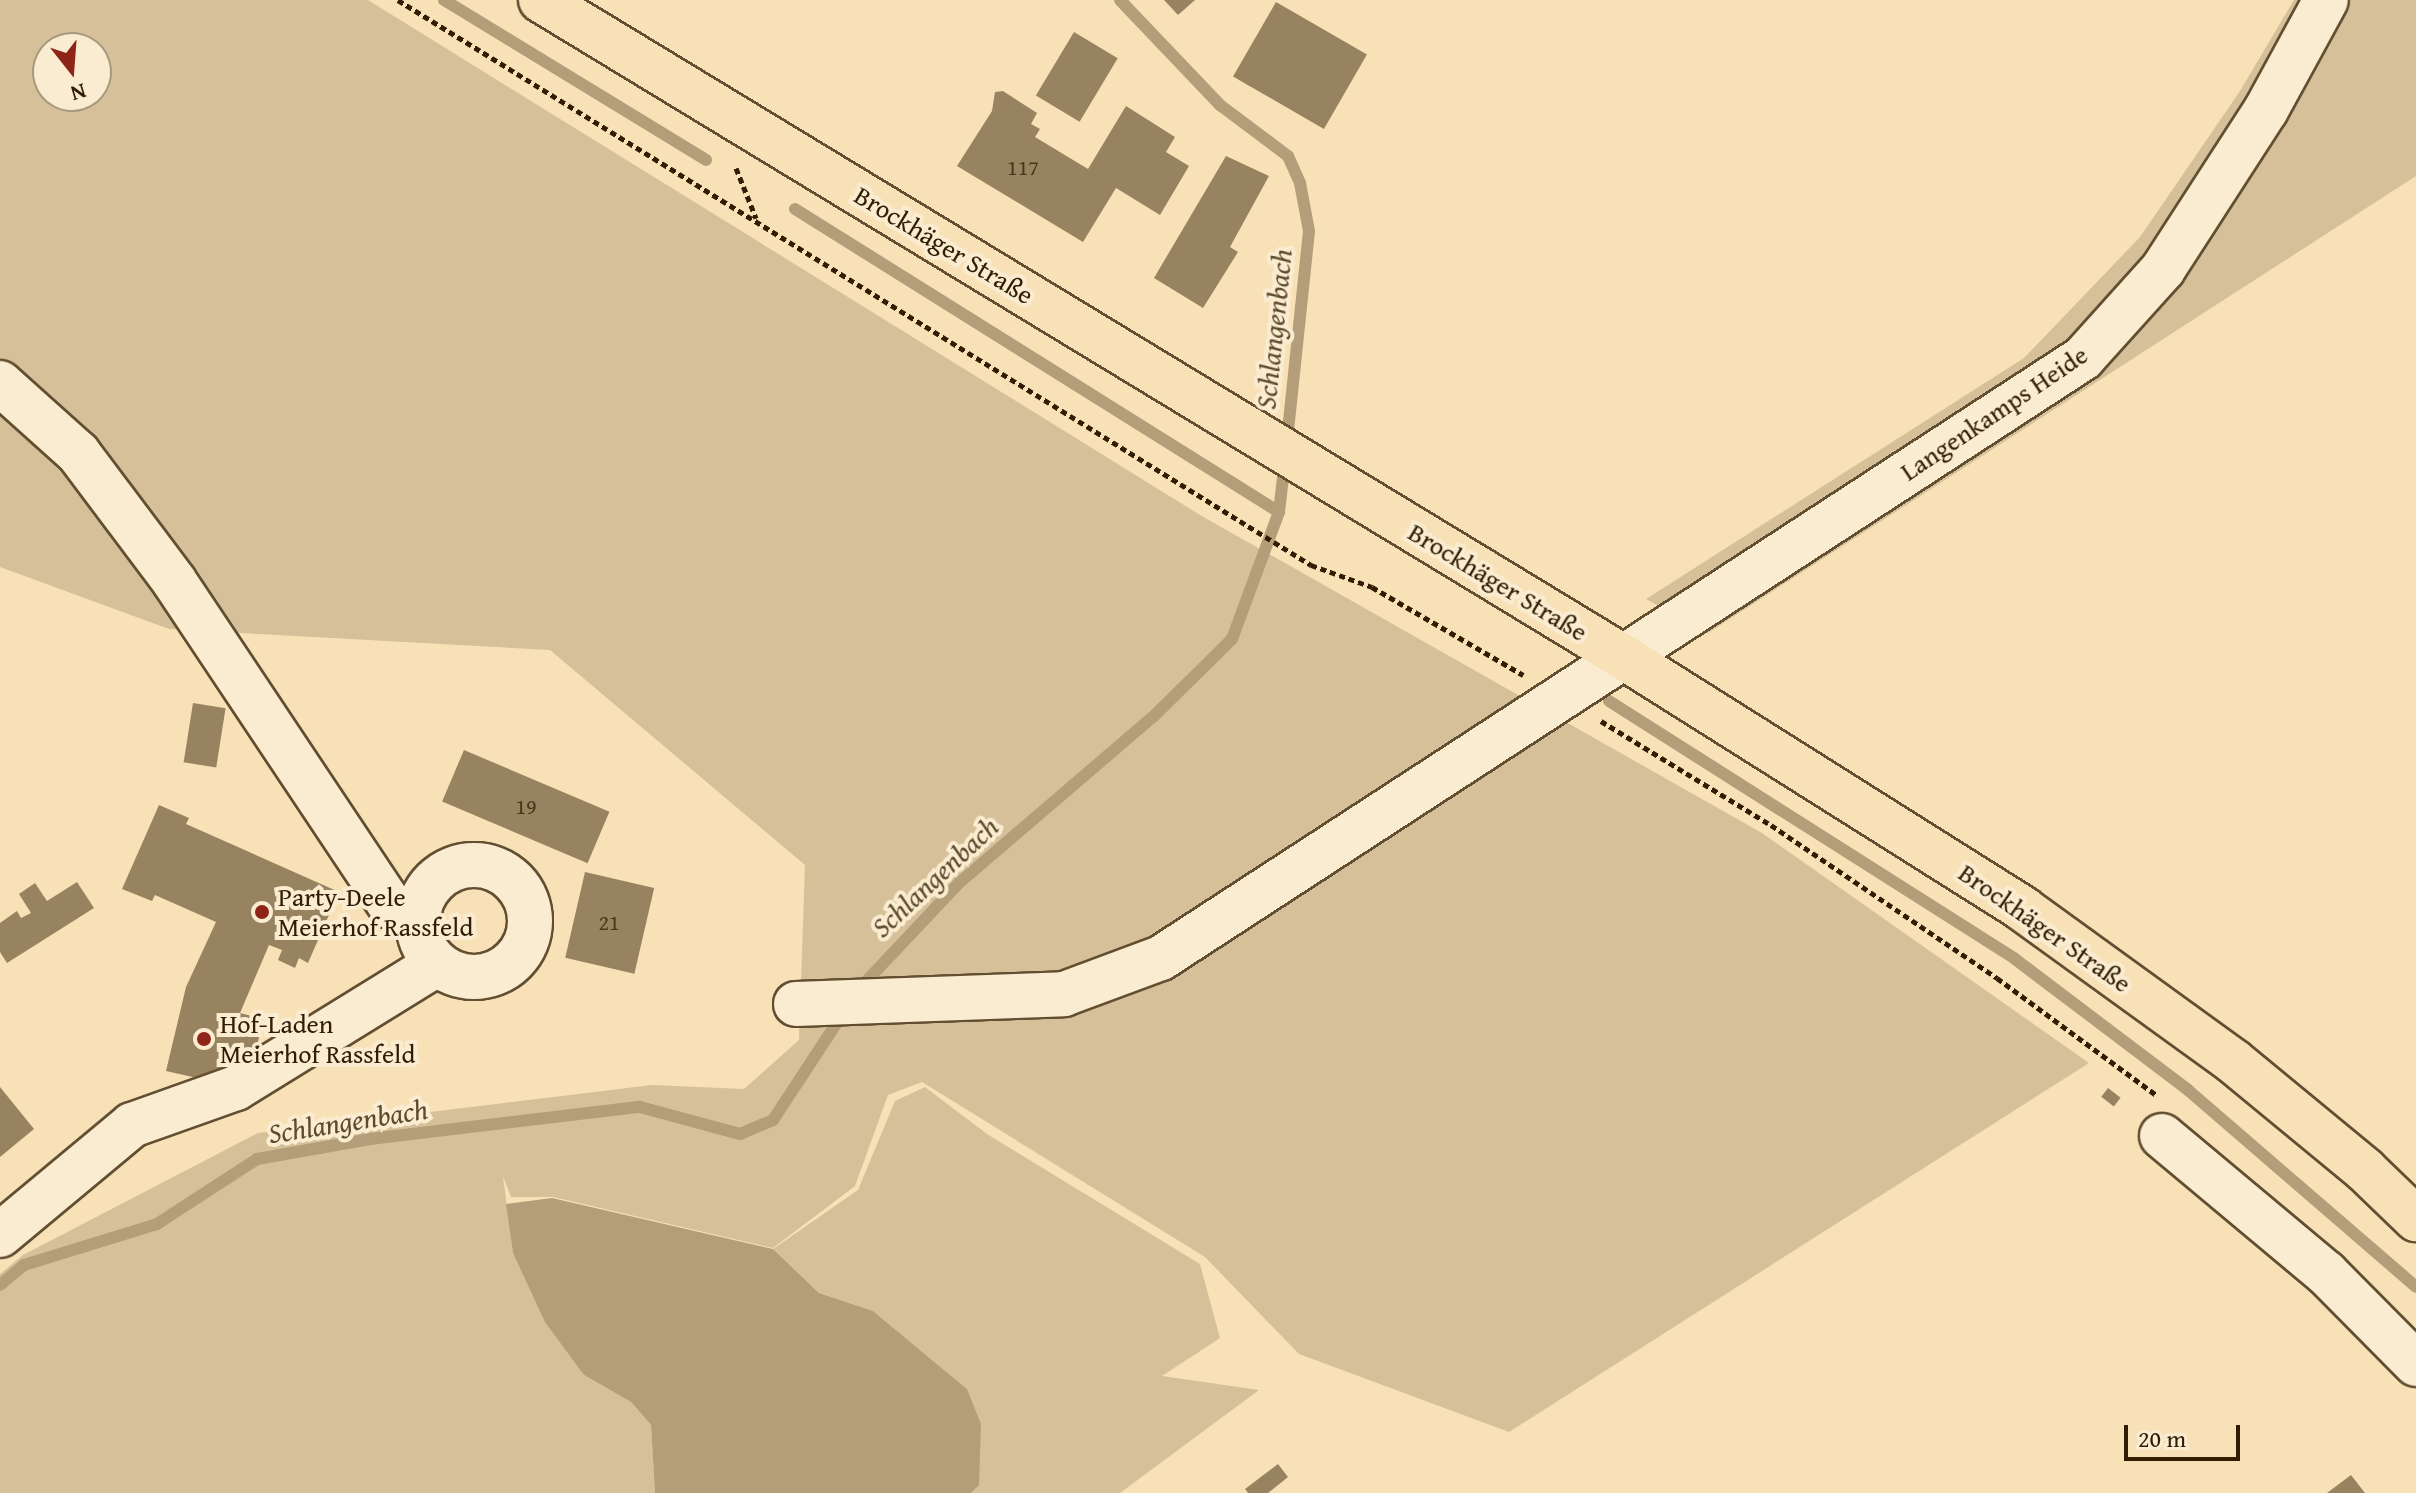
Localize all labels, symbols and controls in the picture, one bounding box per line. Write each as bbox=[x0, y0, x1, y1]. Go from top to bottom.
north arrow bbox=[32, 32, 112, 112]
text: N bbox=[67, 76, 90, 110]
house number: 117 bbox=[1007, 155, 1039, 181]
street label: Brockhäger Straße bbox=[849, 179, 1039, 311]
water label: Schlangenbach bbox=[1249, 247, 1299, 411]
street label: Langenkamps Heide bbox=[1895, 339, 2093, 487]
street label: Brockhäger Straße bbox=[1403, 516, 1593, 648]
house number: 19 bbox=[515, 794, 537, 820]
water label: Schlangenbach bbox=[865, 810, 1005, 944]
street label: Brockhäger Straße bbox=[1953, 857, 2137, 999]
place label: Party-Deele Meierhof Rassfeld bbox=[278, 881, 473, 942]
marker: Party-Deele Meierhof Rassfeld bbox=[253, 903, 271, 921]
house number: 21 bbox=[598, 910, 620, 936]
place label: Hof-Laden Meierhof Rassfeld bbox=[220, 1008, 415, 1070]
marker: Hof-Laden Meierhof Rassfeld bbox=[195, 1030, 213, 1048]
water label: Schlangenbach bbox=[266, 1092, 430, 1150]
scale bar bbox=[2128, 1409, 2244, 1459]
text: 20 m bbox=[2138, 1421, 2186, 1456]

